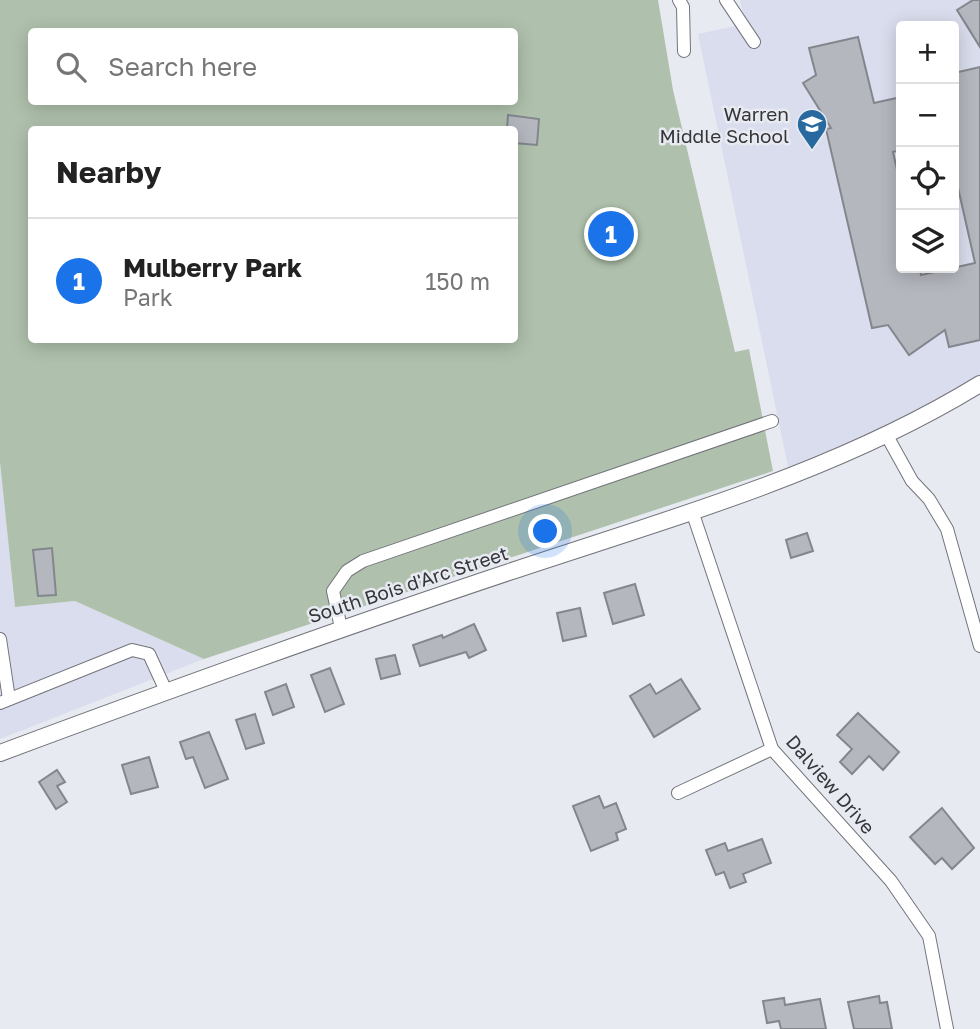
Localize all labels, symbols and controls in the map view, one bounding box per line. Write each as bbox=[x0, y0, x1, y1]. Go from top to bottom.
map controls bbox=[896, 21, 959, 273]
button: + bbox=[896, 21, 959, 84]
search box bbox=[28, 28, 518, 105]
icon: search bbox=[52, 48, 90, 86]
text: Search here bbox=[108, 51, 257, 82]
button: − bbox=[896, 84, 959, 147]
place label: Warren Middle School bbox=[659, 102, 789, 147]
school or university icon: Warren Middle School bbox=[795, 107, 829, 151]
button: locate bbox=[896, 147, 959, 210]
text: Nearby bbox=[56, 154, 161, 190]
pin: 1 bbox=[588, 208, 634, 260]
button: layers bbox=[896, 210, 959, 273]
text: Mulberry Park bbox=[123, 252, 302, 283]
text: 1 bbox=[73, 267, 85, 295]
text: 150 m bbox=[425, 267, 490, 295]
text: Park bbox=[123, 283, 173, 311]
your location bbox=[528, 514, 562, 548]
street label: South Bois d'Arc Street bbox=[305, 541, 511, 627]
street label: Dalview Drive bbox=[782, 730, 880, 838]

